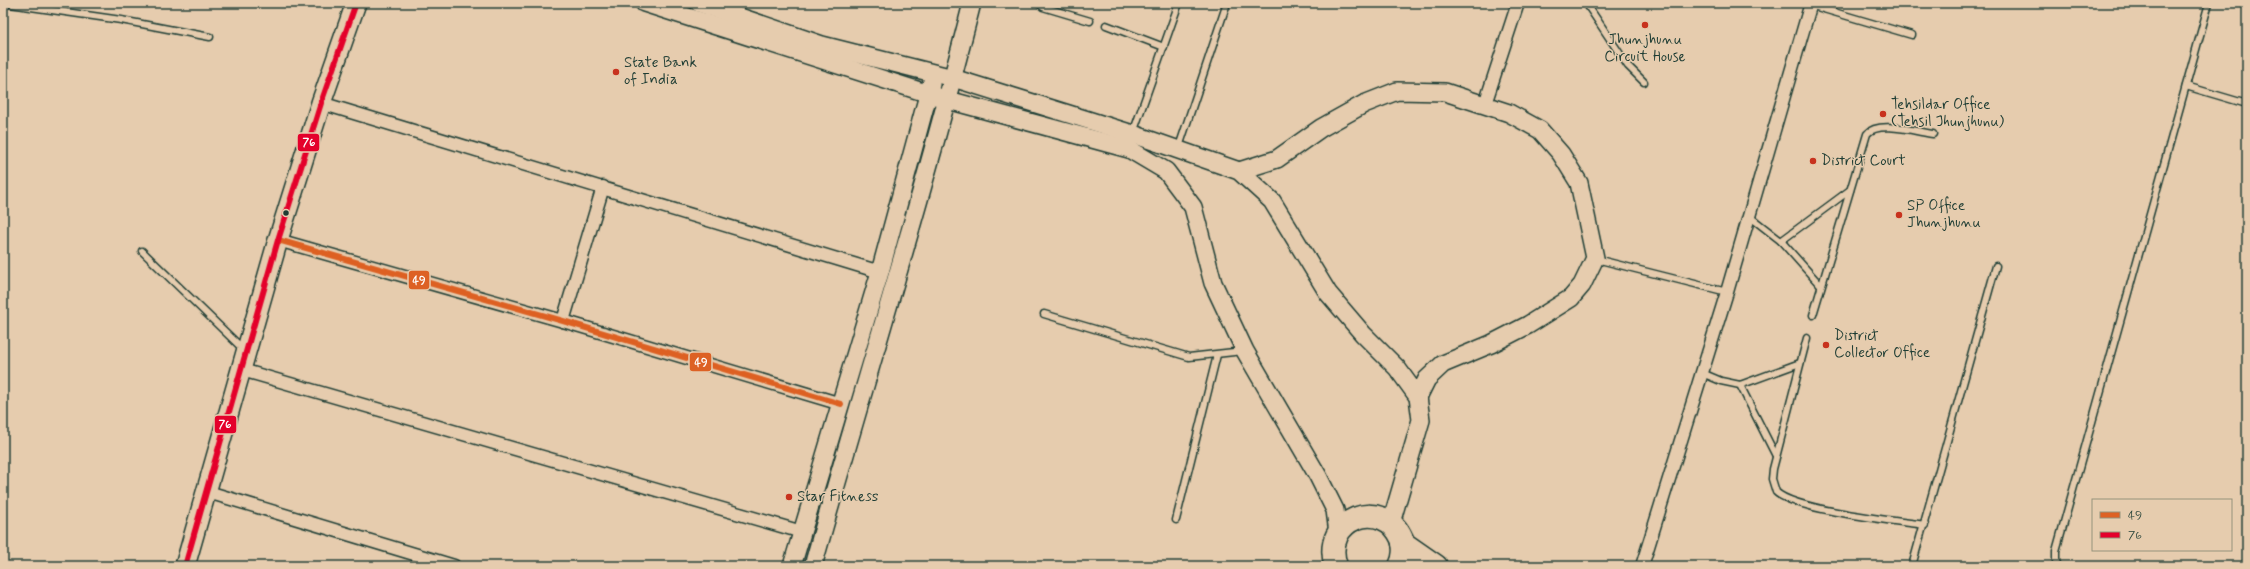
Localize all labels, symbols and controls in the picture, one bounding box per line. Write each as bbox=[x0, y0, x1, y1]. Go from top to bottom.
marker: Jhunjhunu Circuit House bbox=[1640, 20, 1650, 30]
place label: Jhunjhunu Circuit House bbox=[1604, 30, 1686, 67]
place label: State Bank of India bbox=[624, 53, 697, 90]
marker: State Bank of India bbox=[611, 67, 621, 77]
place label: Tehsildar Office (Tehsil Jhunjhunu) bbox=[1891, 95, 2005, 132]
marker: Tehsildar Office (Tehsil Jhunjhunu) bbox=[1878, 109, 1888, 119]
line badge: 76 bbox=[297, 133, 320, 152]
text: 76 bbox=[303, 136, 315, 150]
place label: District Court bbox=[1821, 151, 1906, 171]
marker: District Court bbox=[1808, 156, 1818, 166]
place label: SP Office Jhunjhunu bbox=[1907, 196, 1981, 233]
unlabelled marker bbox=[281, 208, 291, 218]
marker: SP Office Jhunjhunu bbox=[1894, 210, 1904, 220]
line badge: 49 bbox=[408, 270, 430, 290]
text: 49 bbox=[413, 274, 426, 288]
place label: District Collector Office bbox=[1834, 326, 1930, 363]
marker: District Collector Office bbox=[1821, 340, 1831, 350]
line badge: 49 bbox=[689, 352, 712, 372]
text: 49 bbox=[695, 356, 708, 370]
line badge: 76 bbox=[214, 415, 237, 434]
text: 76 bbox=[219, 418, 231, 432]
place label: Star Fitness bbox=[797, 487, 879, 507]
marker: Star Fitness bbox=[784, 492, 794, 502]
legend bbox=[2092, 499, 2232, 551]
text: 49 bbox=[2128, 508, 2142, 524]
text: 76 bbox=[2128, 528, 2142, 544]

